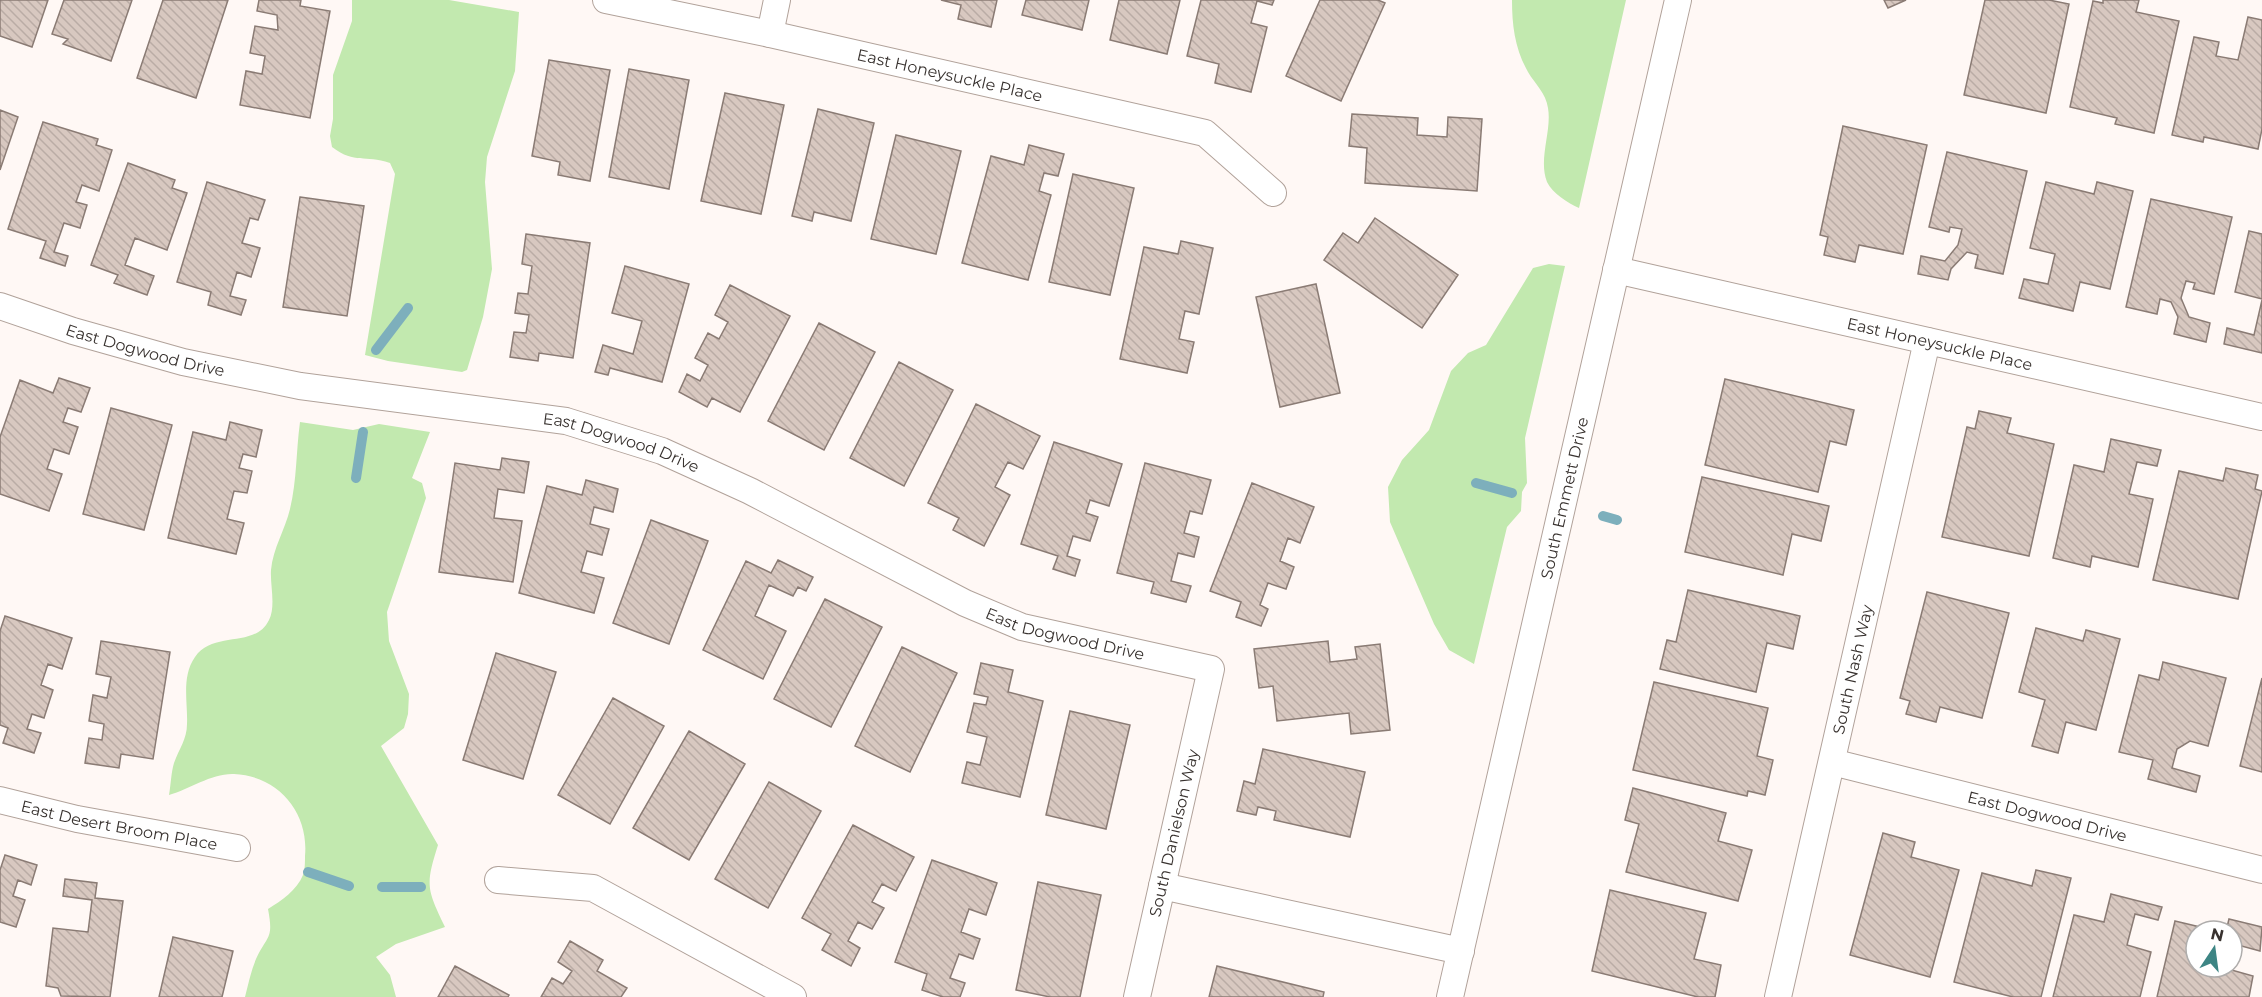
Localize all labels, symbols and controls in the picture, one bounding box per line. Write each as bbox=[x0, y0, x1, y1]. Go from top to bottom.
street label: East Honeysuckle Place bbox=[855, 45, 1044, 105]
street label: East Honeysuckle Place bbox=[1845, 313, 2034, 374]
street label: East Dogwood Drive bbox=[63, 320, 226, 380]
street label: East Dogwood Drive bbox=[542, 409, 702, 476]
street label: South Emmett Drive bbox=[1536, 415, 1592, 581]
street label: South Nash Way bbox=[1829, 602, 1876, 736]
street label: East Dogwood Drive bbox=[983, 603, 1146, 663]
street label: South Danielson Way bbox=[1145, 747, 1203, 919]
street label: East Dogwood Drive bbox=[1966, 787, 2129, 845]
street label: East Desert Broom Place bbox=[19, 796, 219, 854]
north arrow bbox=[2184, 919, 2244, 979]
text: N bbox=[2209, 924, 2226, 946]

